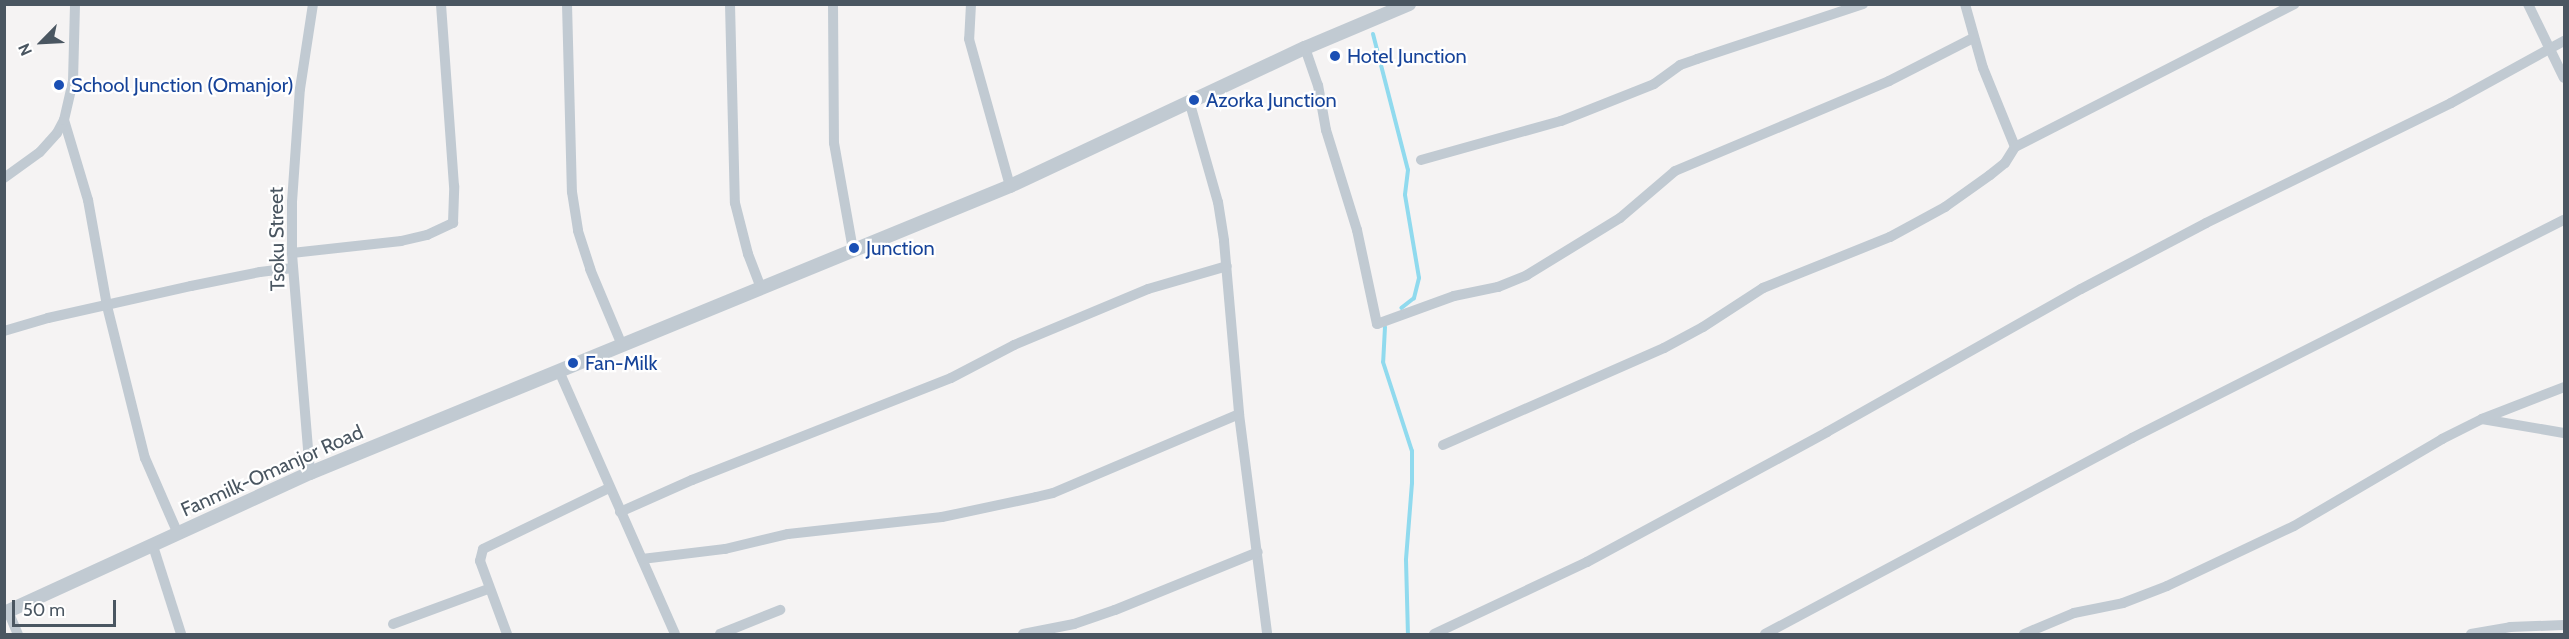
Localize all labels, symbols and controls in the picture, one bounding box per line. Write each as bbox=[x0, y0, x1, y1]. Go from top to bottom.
north arrow bbox=[12, 12, 72, 72]
text: N bbox=[14, 40, 36, 59]
place label: Hotel Junction bbox=[1347, 44, 1467, 68]
marker: Hotel Junction bbox=[1328, 49, 1342, 63]
place label: School Junction (Omanjor) bbox=[71, 73, 294, 97]
marker: School Junction (Omanjor) bbox=[52, 78, 66, 92]
place label: Azorka Junction bbox=[1206, 88, 1337, 112]
marker: Azorka Junction bbox=[1187, 93, 1201, 107]
street label: Tsoku Street bbox=[264, 187, 290, 291]
place label: Junction bbox=[866, 236, 935, 260]
marker: Junction bbox=[847, 241, 861, 255]
place label: Fan-Milk bbox=[585, 351, 658, 375]
marker: Fan-Milk bbox=[566, 356, 580, 370]
street label: Fanmilk-Omanjor Road bbox=[177, 420, 367, 522]
scale bar bbox=[15, 588, 118, 626]
text: 50 m bbox=[23, 599, 65, 621]

